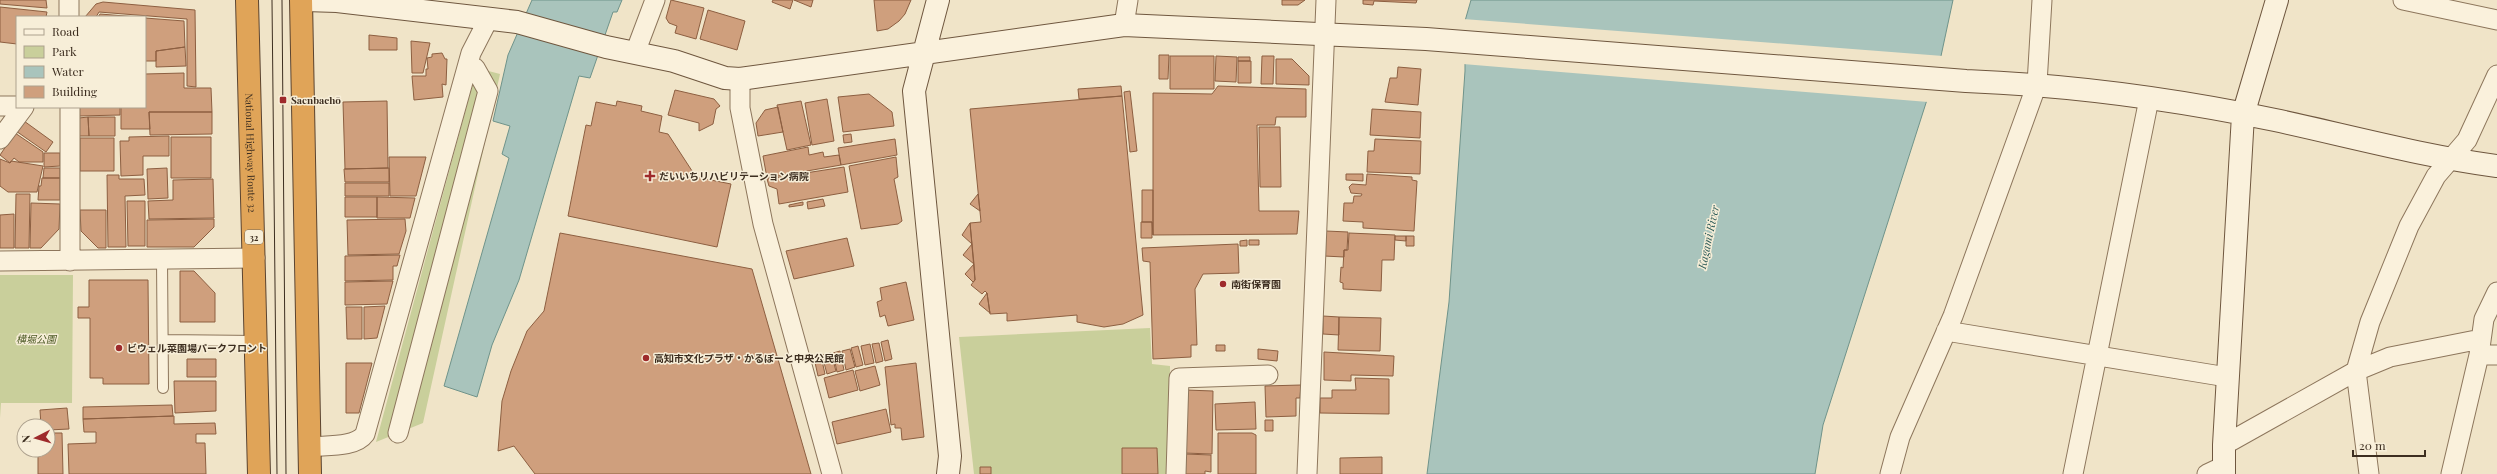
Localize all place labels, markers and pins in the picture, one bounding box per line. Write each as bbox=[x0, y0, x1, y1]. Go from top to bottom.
place label: Saenbachō bbox=[291, 93, 341, 107]
marker: Saenbachō bbox=[278, 95, 288, 105]
place label: だいいちリハビリテーション病院 bbox=[659, 169, 809, 183]
marker: だいいちリハビリテーション病院 bbox=[644, 170, 656, 182]
place label: 南街保育園 bbox=[1231, 277, 1281, 291]
marker: 南街保育園 bbox=[1218, 279, 1228, 289]
place label: ビウェル菜園場パークフロント bbox=[127, 341, 267, 355]
marker: ビウェル菜園場パークフロント bbox=[114, 343, 124, 353]
place label: 高知市文化プラザ・かるぽーと中央公民館 bbox=[654, 351, 844, 365]
marker: 高知市文化プラザ・かるぽーと中央公民館 bbox=[641, 353, 651, 363]

